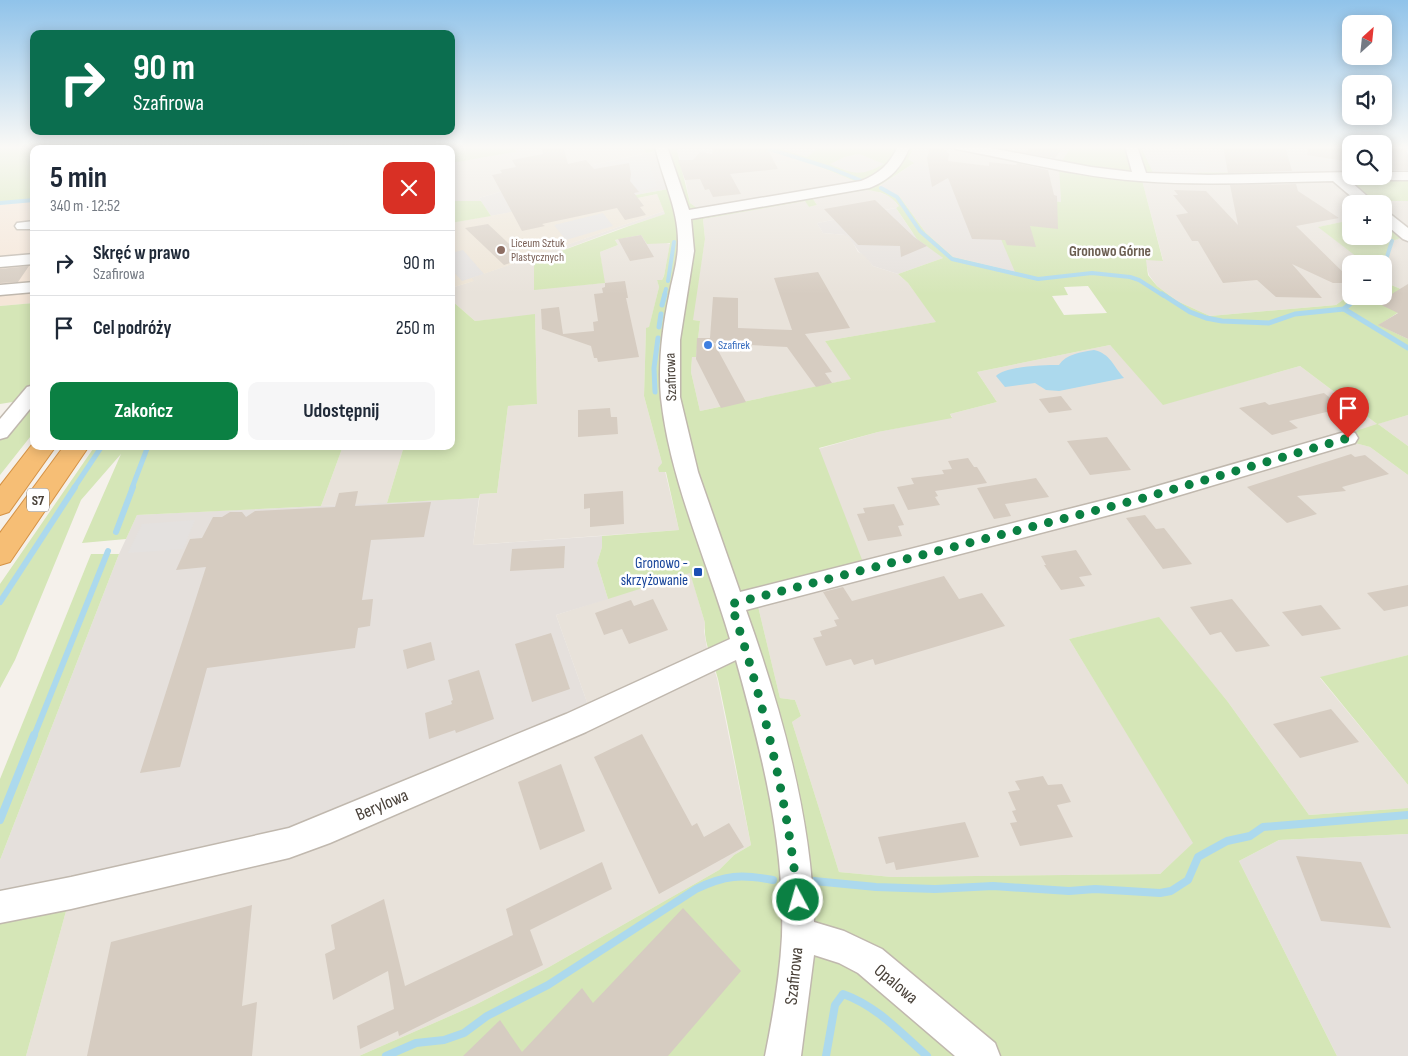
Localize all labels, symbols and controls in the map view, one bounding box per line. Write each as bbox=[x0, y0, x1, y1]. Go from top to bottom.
north arrow bbox=[1342, 15, 1392, 65]
map controls bbox=[1342, 15, 1392, 305]
text: 90 m bbox=[133, 47, 195, 90]
icon: right bbox=[50, 50, 115, 115]
button: sound bbox=[1342, 75, 1392, 125]
text: Szafirowa bbox=[133, 90, 204, 117]
button: search bbox=[1342, 135, 1392, 185]
text: 5 min bbox=[50, 160, 107, 196]
button: close bbox=[383, 162, 435, 214]
button: + bbox=[1342, 195, 1392, 245]
text: 340 m · 12:52 bbox=[50, 197, 120, 216]
place label: Liceum Sztuk Plastycznych bbox=[511, 236, 565, 265]
text: Skręć w prawo bbox=[93, 242, 190, 265]
district label: Gronowo Górne bbox=[1069, 242, 1151, 261]
marker: Liceum Sztuk Plastycznych bbox=[495, 244, 507, 256]
icon: right bbox=[50, 249, 78, 277]
text: 90 m bbox=[403, 252, 435, 275]
button: − bbox=[1342, 255, 1392, 305]
text: Szafirowa bbox=[93, 265, 145, 284]
icon: arrive bbox=[50, 314, 78, 342]
text: Cel podróży bbox=[93, 317, 171, 340]
text: 250 m bbox=[396, 317, 435, 340]
place label: Szafirek bbox=[718, 338, 750, 353]
marker: Szafirek bbox=[702, 339, 714, 351]
street label: Szafirowa bbox=[661, 352, 681, 401]
button: Zakończ bbox=[50, 382, 238, 440]
button: Udostępnij bbox=[248, 382, 435, 440]
pin bbox=[1327, 387, 1369, 438]
icon: arrive bbox=[1334, 394, 1362, 422]
road number: S7 bbox=[27, 488, 49, 512]
place label: Gronowo - skrzyżowanie bbox=[621, 554, 688, 590]
marker: Gronowo - skrzyżowanie bbox=[692, 566, 704, 578]
street label: Berylowa bbox=[353, 785, 411, 825]
position arrow bbox=[771, 873, 823, 925]
street label: Szafirowa bbox=[781, 946, 807, 1006]
street label: Opalowa bbox=[870, 960, 922, 1008]

